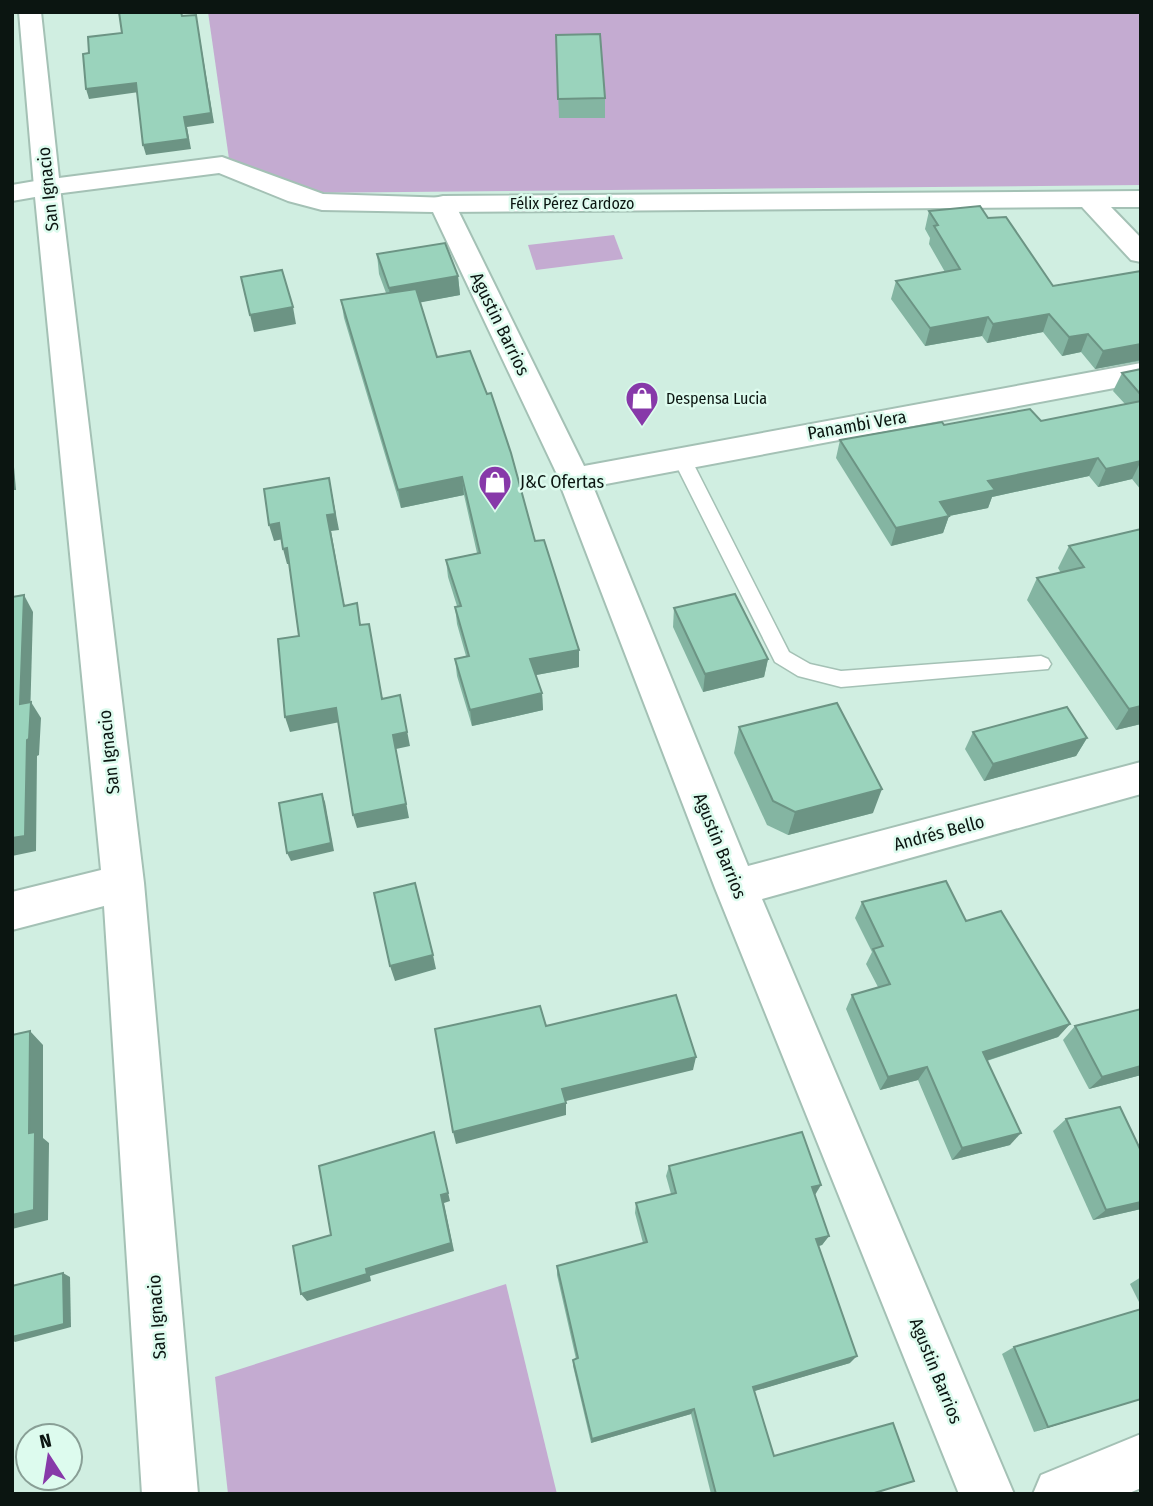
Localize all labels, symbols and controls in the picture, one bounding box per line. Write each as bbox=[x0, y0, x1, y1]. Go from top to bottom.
street label: San Ignacio bbox=[33, 146, 63, 232]
street label: Félix Pérez Cardozo bbox=[510, 194, 634, 213]
street label: Agustin Barrios bbox=[466, 269, 535, 379]
shop icon: Despensa Lucia bbox=[623, 379, 661, 428]
place label: Despensa Lucia bbox=[666, 389, 767, 408]
street label: Panambi Vera bbox=[806, 405, 908, 445]
shop icon: J&C Ofertas bbox=[476, 463, 514, 512]
place label: J&C Ofertas bbox=[520, 471, 605, 493]
street label: San Ignacio bbox=[94, 709, 124, 795]
street label: Agustin Barrios bbox=[689, 790, 751, 902]
street label: Andrés Bello bbox=[891, 810, 987, 856]
street label: San Ignacio bbox=[143, 1274, 171, 1360]
street label: Agustin Barrios bbox=[905, 1315, 967, 1427]
north arrow bbox=[14, 1422, 84, 1492]
text: N bbox=[38, 1428, 54, 1453]

